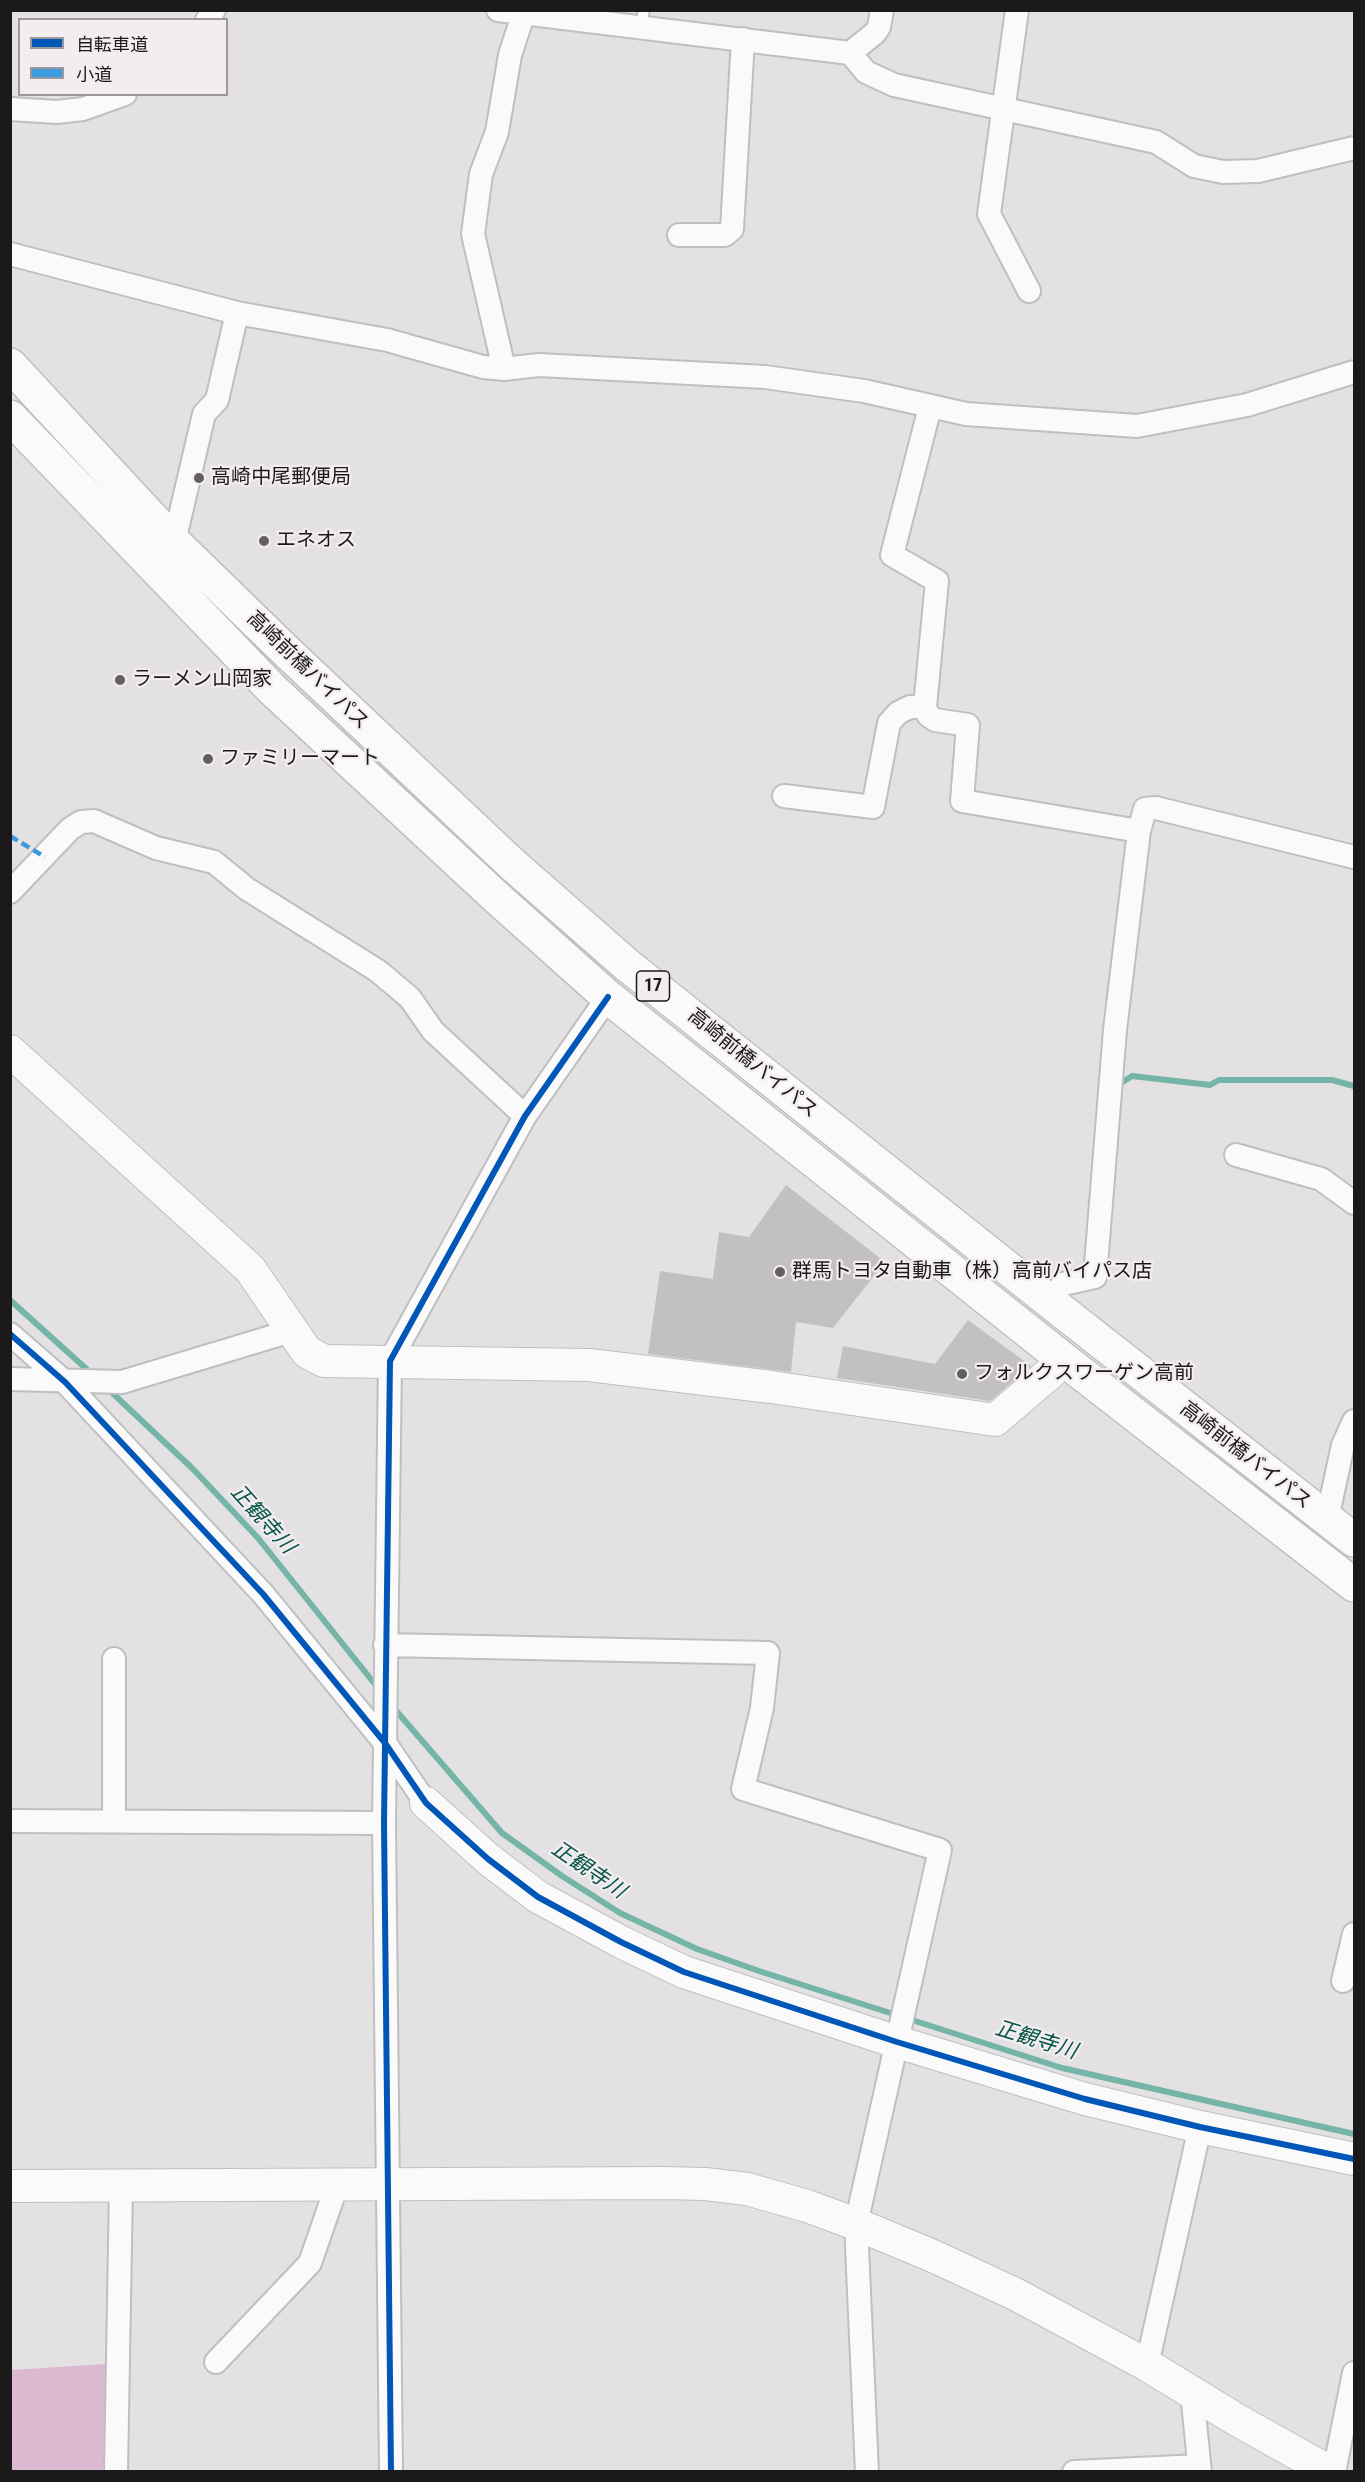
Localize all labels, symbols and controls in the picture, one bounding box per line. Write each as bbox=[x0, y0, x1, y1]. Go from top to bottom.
legend bbox=[18, 18, 228, 96]
text: 自転車道 bbox=[76, 34, 148, 55]
text: 小道 bbox=[76, 64, 112, 85]
place label: 高崎中尾郵便局 bbox=[211, 466, 351, 490]
marker: 高崎中尾郵便局 bbox=[192, 471, 206, 485]
place label: エネオス bbox=[276, 529, 356, 553]
marker: エネオス bbox=[257, 534, 271, 548]
street label: 高崎前橋バイパス bbox=[241, 607, 373, 735]
place label: ラーメン山岡家 bbox=[132, 668, 272, 692]
marker: ラーメン山岡家 bbox=[113, 673, 127, 687]
place label: ファミリーマート bbox=[220, 747, 380, 771]
marker: ファミリーマート bbox=[201, 752, 215, 766]
road number: 17 bbox=[636, 971, 670, 1001]
street label: 高崎前橋バイパス bbox=[682, 1004, 822, 1124]
place label: 群馬トヨタ自動車（株）高前バイパス店 bbox=[792, 1260, 1152, 1284]
marker: 群馬トヨタ自動車（株）高前バイパス店 bbox=[773, 1265, 787, 1279]
place label: フォルクスワーゲン高前 bbox=[974, 1362, 1194, 1386]
marker: フォルクスワーゲン高前 bbox=[955, 1367, 969, 1381]
street label: 高崎前橋バイパス bbox=[1175, 1397, 1315, 1515]
water label: 正観寺川 bbox=[225, 1480, 299, 1560]
water label: 正観寺川 bbox=[546, 1837, 630, 1905]
water label: 正観寺川 bbox=[992, 2017, 1080, 2065]

